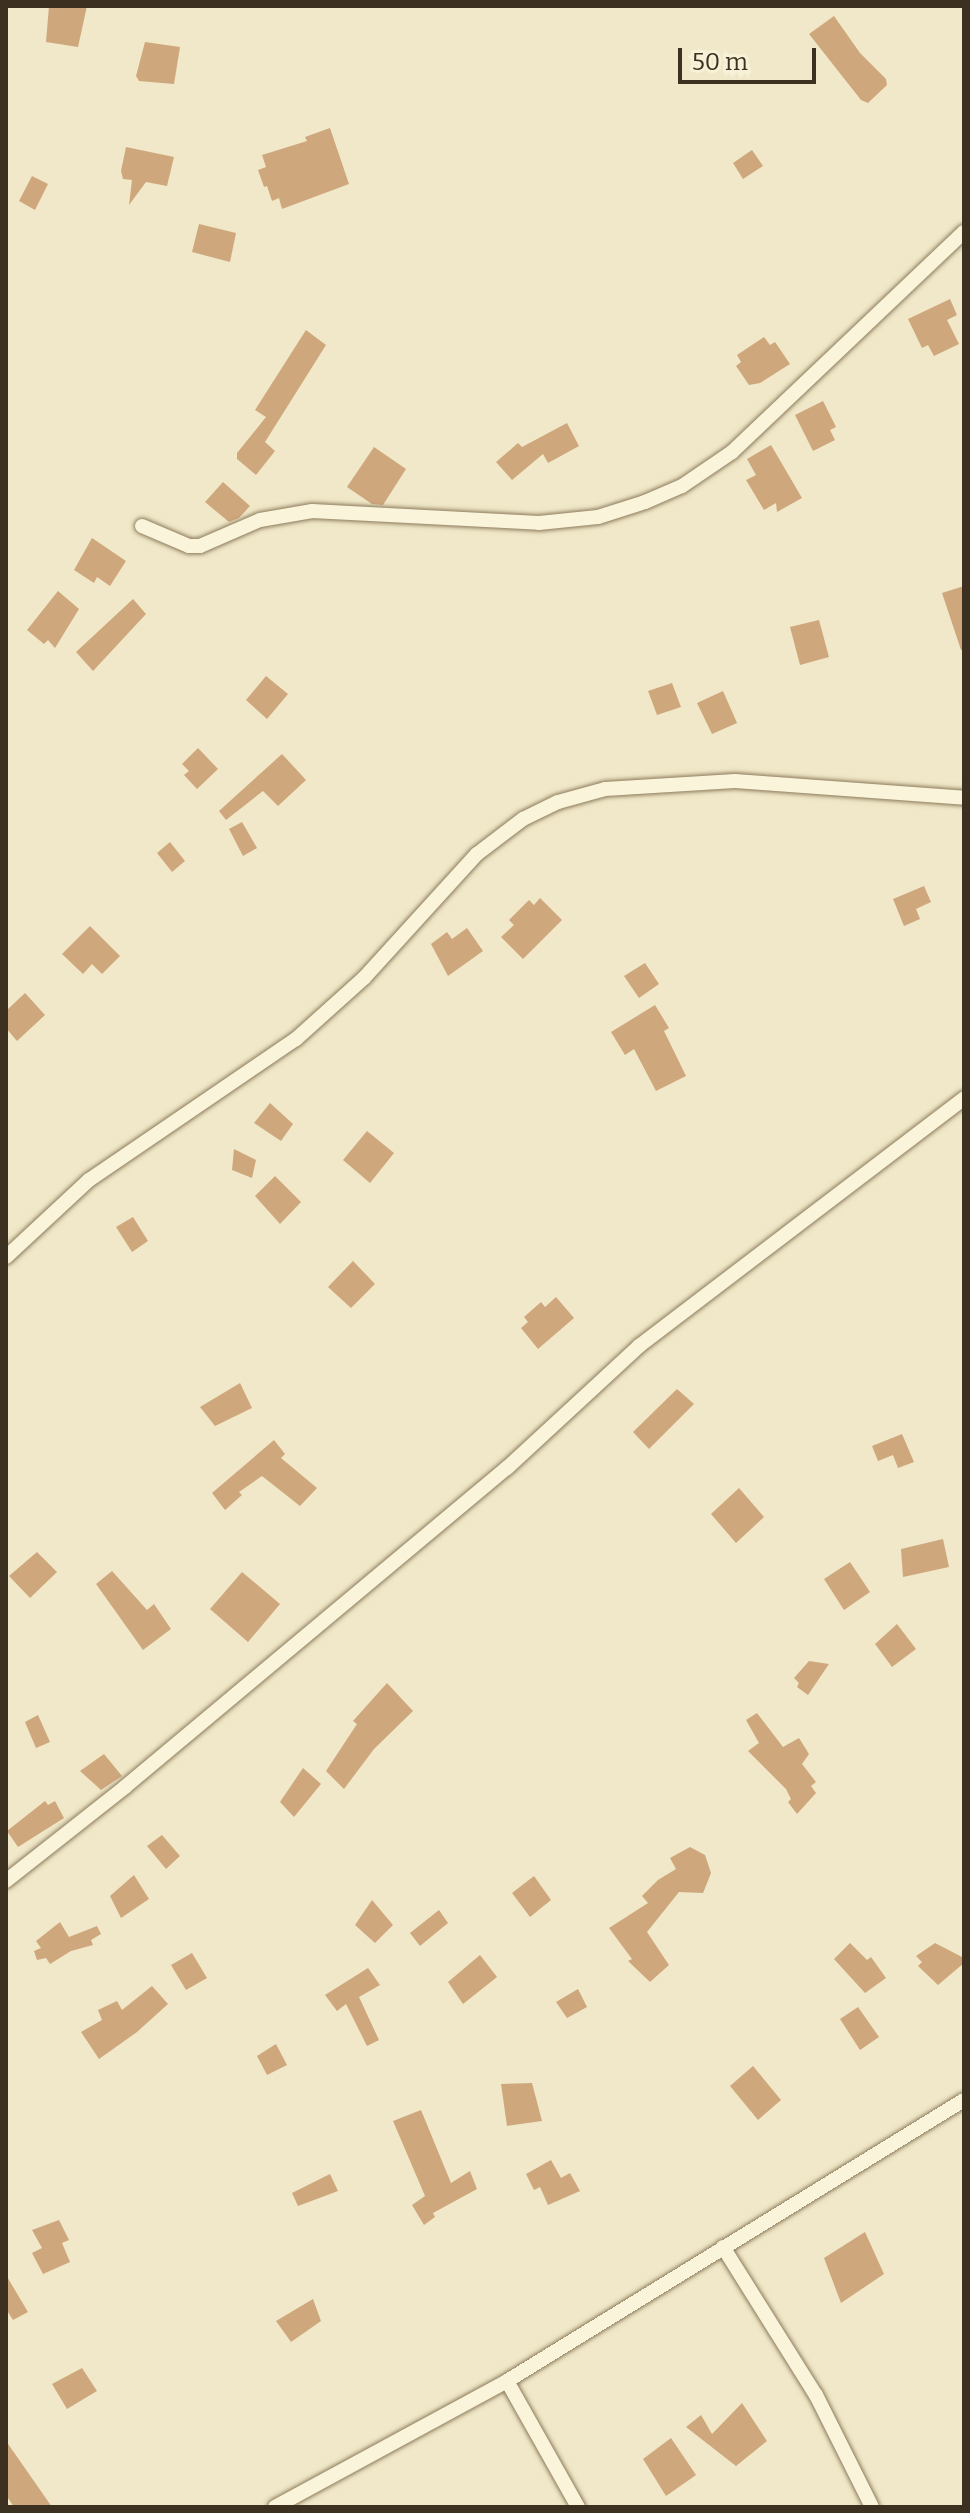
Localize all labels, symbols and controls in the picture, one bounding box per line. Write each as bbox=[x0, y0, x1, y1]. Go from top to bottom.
scale bar bbox=[682, 32, 820, 82]
text: 50 m bbox=[692, 48, 748, 76]

